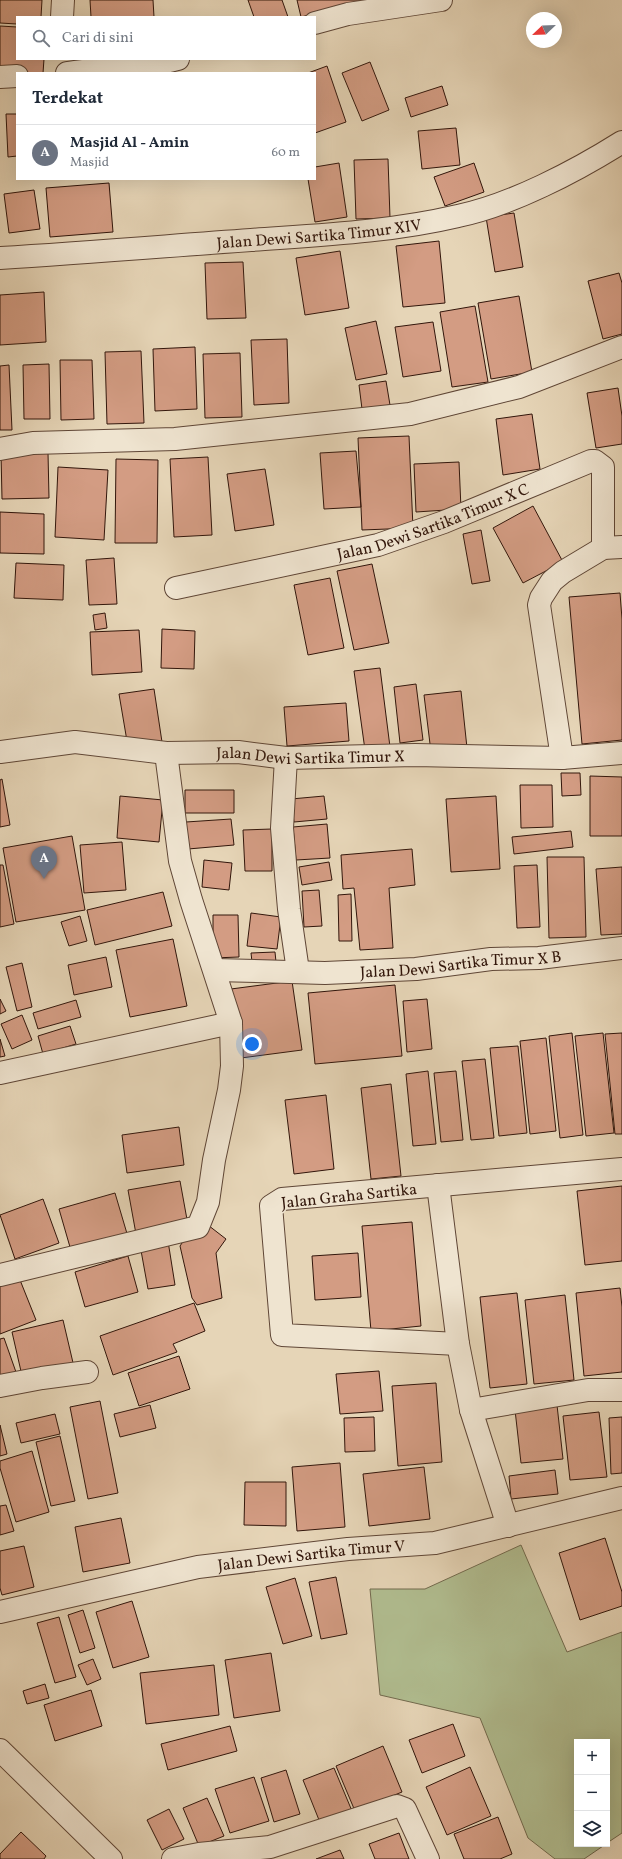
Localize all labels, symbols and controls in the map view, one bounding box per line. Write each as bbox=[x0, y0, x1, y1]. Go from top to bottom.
north arrow bbox=[526, 12, 562, 48]
search box bbox=[16, 16, 316, 60]
icon: search bbox=[30, 27, 52, 49]
text: Cari di sini bbox=[62, 28, 133, 49]
text: Terdekat bbox=[32, 87, 103, 110]
text: Masjid Al - Amin bbox=[70, 133, 189, 154]
text: A bbox=[40, 144, 50, 162]
text: 60 m bbox=[272, 144, 300, 162]
text: Masjid bbox=[70, 154, 109, 172]
street label: Jalan Dewi Sartika Timur XIV bbox=[216, 215, 423, 255]
street label: Jalan Dewi Sartika Timur X C bbox=[335, 479, 533, 566]
street label: Jalan Dewi Sartika Timur X bbox=[216, 743, 405, 771]
pin: A bbox=[31, 846, 57, 879]
street label: Jalan Dewi Sartika Timur X B bbox=[359, 946, 563, 984]
your location bbox=[242, 1034, 262, 1054]
street label: Jalan Graha Sartika bbox=[280, 1179, 418, 1215]
street label: Jalan Dewi Sartika Timur V bbox=[216, 1536, 406, 1578]
map controls bbox=[574, 1739, 610, 1847]
button: + bbox=[574, 1739, 610, 1775]
button: − bbox=[574, 1775, 610, 1811]
button: layers bbox=[574, 1811, 610, 1847]

